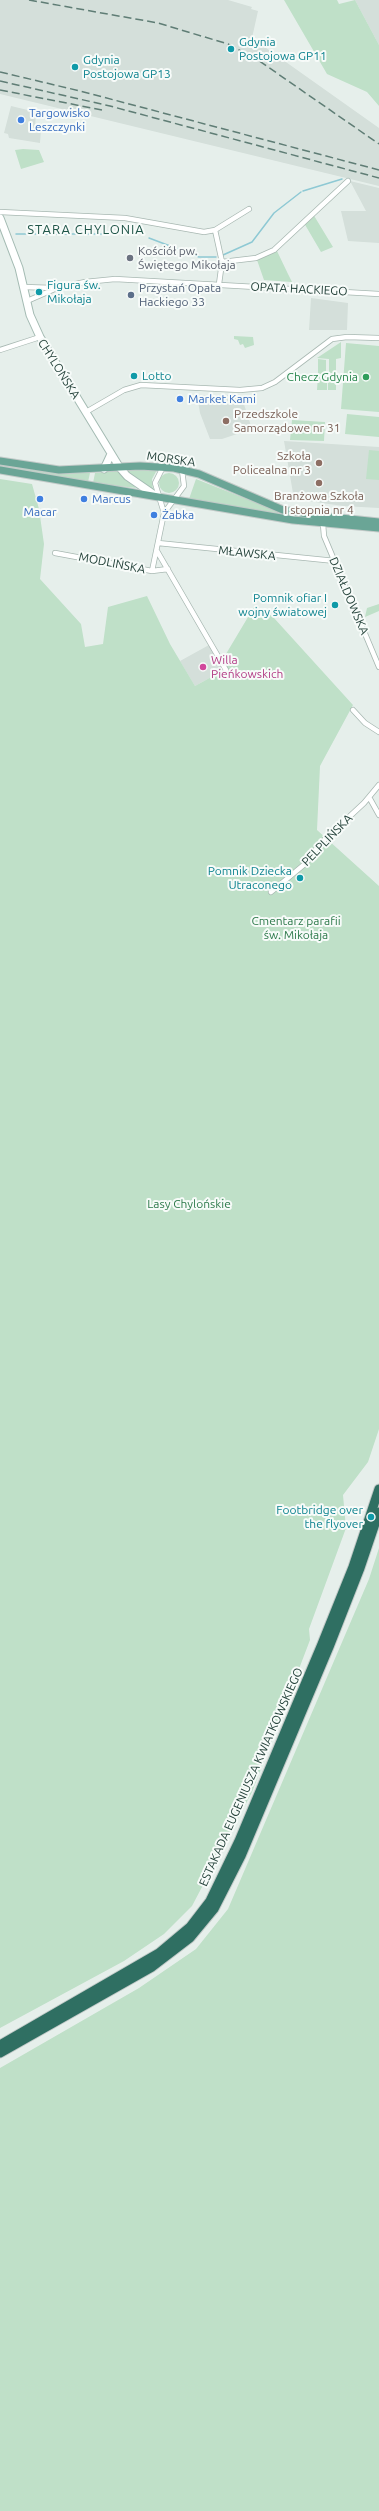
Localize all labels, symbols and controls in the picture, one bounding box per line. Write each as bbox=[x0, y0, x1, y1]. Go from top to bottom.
place label: Gdynia Postojowa GP11 bbox=[239, 35, 327, 63]
marker: Gdynia Postojowa GP11 bbox=[226, 44, 236, 54]
place label: Gdynia Postojowa GP13 bbox=[83, 53, 171, 81]
marker: Gdynia Postojowa GP13 bbox=[70, 62, 80, 72]
place label: Targowisko Leszczynki bbox=[29, 106, 90, 134]
marker: Targowisko Leszczynki bbox=[16, 115, 26, 125]
district label: STARA CHYLONIA bbox=[27, 222, 145, 238]
place label: Kościół pw. Świętego Mikołaja bbox=[138, 244, 236, 272]
marker: Kościół pw. Świętego Mikołaja bbox=[125, 253, 135, 263]
place label: Figura św. Mikołaja bbox=[47, 278, 101, 306]
street label: OPATA HACKIEGO bbox=[250, 279, 348, 299]
place label: Przystań Opata Hackiego 33 bbox=[139, 281, 221, 309]
marker: Figura św. Mikołaja bbox=[34, 287, 44, 297]
marker: Przystań Opata Hackiego 33 bbox=[126, 290, 136, 300]
street label: CHYLOŃSKA bbox=[35, 336, 83, 402]
place label: Lotto bbox=[142, 369, 172, 383]
place label: Checz Gdynia bbox=[287, 370, 358, 384]
marker: Lotto bbox=[129, 371, 139, 381]
marker: Checz Gdynia bbox=[361, 372, 371, 382]
place label: Market Kami bbox=[188, 392, 256, 406]
marker: Market Kami bbox=[175, 394, 185, 404]
place label: Przedszkole Samorządowe nr 31 bbox=[234, 407, 340, 435]
marker: Przedszkole Samorządowe nr 31 bbox=[221, 416, 231, 426]
street label: MORSKA bbox=[146, 448, 196, 470]
place label: Szkoła Policealna nr 3 bbox=[233, 449, 311, 477]
marker: Szkoła Policealna nr 3 bbox=[314, 458, 324, 468]
marker: Branżowa Szkoła I stopnia nr 4 bbox=[314, 478, 324, 488]
place label: Branżowa Szkoła I stopnia nr 4 bbox=[274, 489, 364, 517]
place label: Marcus bbox=[92, 492, 131, 506]
marker: Macar bbox=[35, 494, 45, 504]
marker: Marcus bbox=[79, 494, 89, 504]
place label: Macar bbox=[24, 505, 56, 519]
place label: Żabka bbox=[162, 508, 194, 522]
marker: Żabka bbox=[149, 510, 159, 520]
street label: MŁAWSKA bbox=[218, 543, 276, 563]
street label: MODLIŃSKA bbox=[77, 549, 147, 577]
street label: DZIAŁDOWSKA bbox=[326, 555, 372, 637]
place label: Pomnik ofiar I wojny światowej bbox=[238, 591, 327, 619]
marker: Pomnik ofiar I wojny światowej bbox=[330, 600, 340, 610]
place label: Willa Pieńkowskich bbox=[211, 653, 283, 681]
marker: Willa Pieńkowskich bbox=[198, 662, 208, 672]
street label: PELPLIŃSKA bbox=[299, 811, 355, 869]
place label: Pomnik Dziecka Utraconego bbox=[208, 864, 292, 892]
marker: Pomnik Dziecka Utraconego bbox=[295, 873, 305, 883]
park label: Cmentarz parafii św. Mikołaja bbox=[251, 914, 341, 942]
park label: Lasy Chylońskie bbox=[147, 1197, 231, 1211]
place label: Footbridge over the flyover bbox=[276, 1503, 363, 1531]
marker: Footbridge over the flyover bbox=[366, 1512, 376, 1522]
street label: ESTAKADA EUGENIUSZA KWIATKOWSKIEGO bbox=[196, 1666, 306, 1888]

